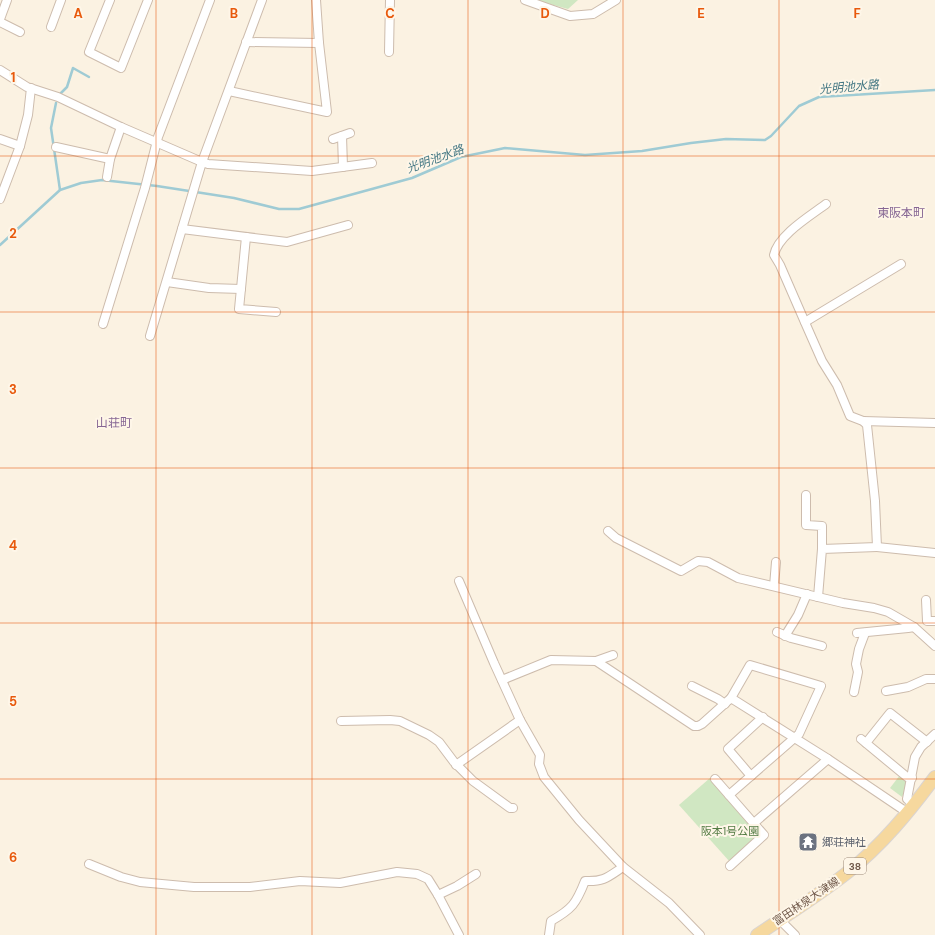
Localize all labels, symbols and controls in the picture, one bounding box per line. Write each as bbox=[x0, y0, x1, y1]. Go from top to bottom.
text: A bbox=[73, 5, 83, 22]
text: B bbox=[230, 5, 238, 22]
text: C bbox=[385, 5, 395, 22]
text: D bbox=[540, 5, 550, 22]
text: E bbox=[697, 5, 705, 22]
text: F bbox=[853, 5, 861, 22]
text: 1 bbox=[11, 69, 15, 86]
water label: 光明池水路 bbox=[818, 76, 881, 98]
water label: 光明池水路 bbox=[404, 141, 467, 177]
district label: 東阪本町 bbox=[877, 205, 925, 221]
text: 2 bbox=[9, 225, 17, 242]
text: 3 bbox=[9, 381, 17, 398]
district label: 山荘町 bbox=[96, 415, 132, 431]
text: 4 bbox=[9, 537, 17, 554]
text: 5 bbox=[9, 693, 17, 710]
park label: 阪本1号公園 bbox=[701, 824, 759, 838]
temple icon: 郷荘神社 bbox=[797, 831, 819, 853]
place label: 郷荘神社 bbox=[822, 835, 866, 849]
text: 6 bbox=[9, 849, 17, 866]
road number: 38 bbox=[844, 858, 866, 874]
street label: 富田林泉大津線 bbox=[770, 874, 842, 928]

